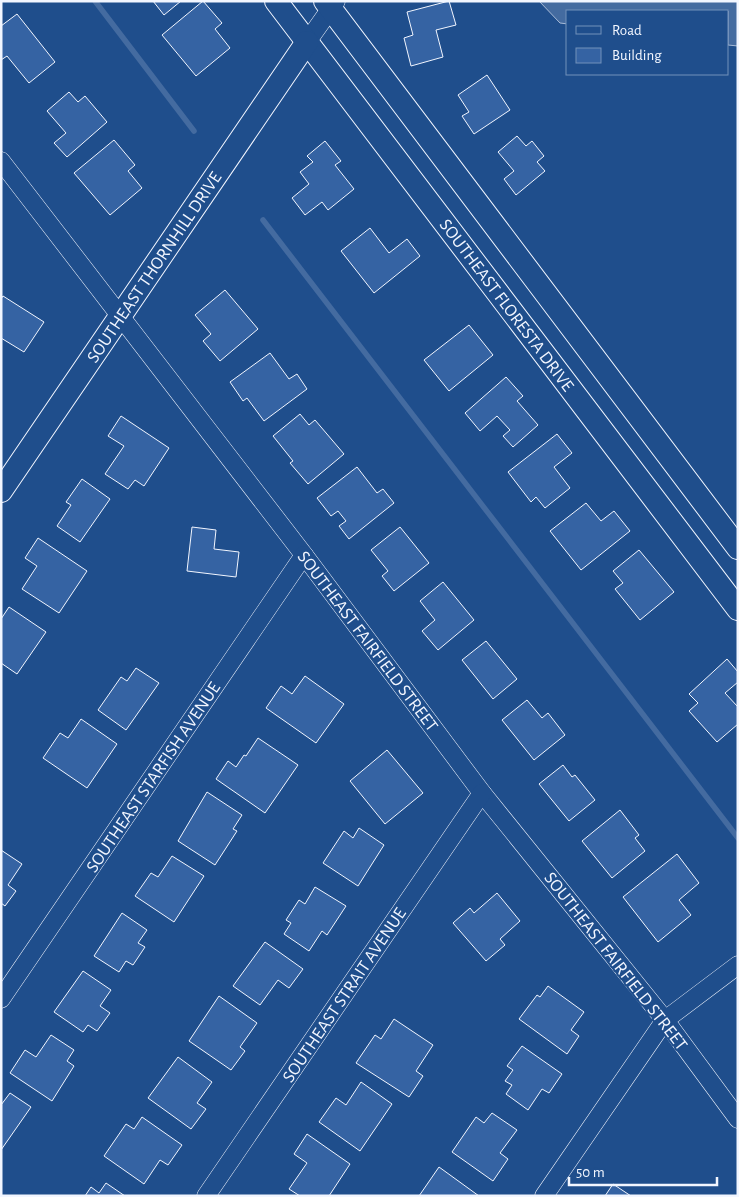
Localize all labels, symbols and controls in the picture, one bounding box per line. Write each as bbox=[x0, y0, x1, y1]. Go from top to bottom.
legend bbox=[566, 10, 729, 75]
text: Road bbox=[612, 23, 642, 38]
text: Building bbox=[612, 48, 662, 63]
street label: SOUTHEAST THORNHILL DRIVE bbox=[84, 169, 226, 366]
street label: SOUTHEAST FLORESTA DRIVE bbox=[436, 216, 577, 395]
street label: SOUTHEAST FAIRFIELD STREET bbox=[294, 548, 441, 735]
street label: SOUTHEAST STARFISH AVENUE bbox=[83, 679, 224, 876]
street label: SOUTHEAST FAIRFIELD STREET bbox=[540, 869, 690, 1054]
street label: SOUTHEAST STRAIT AVENUE bbox=[280, 905, 410, 1086]
scale bar bbox=[569, 1154, 716, 1186]
text: 50 m bbox=[576, 1165, 605, 1180]

